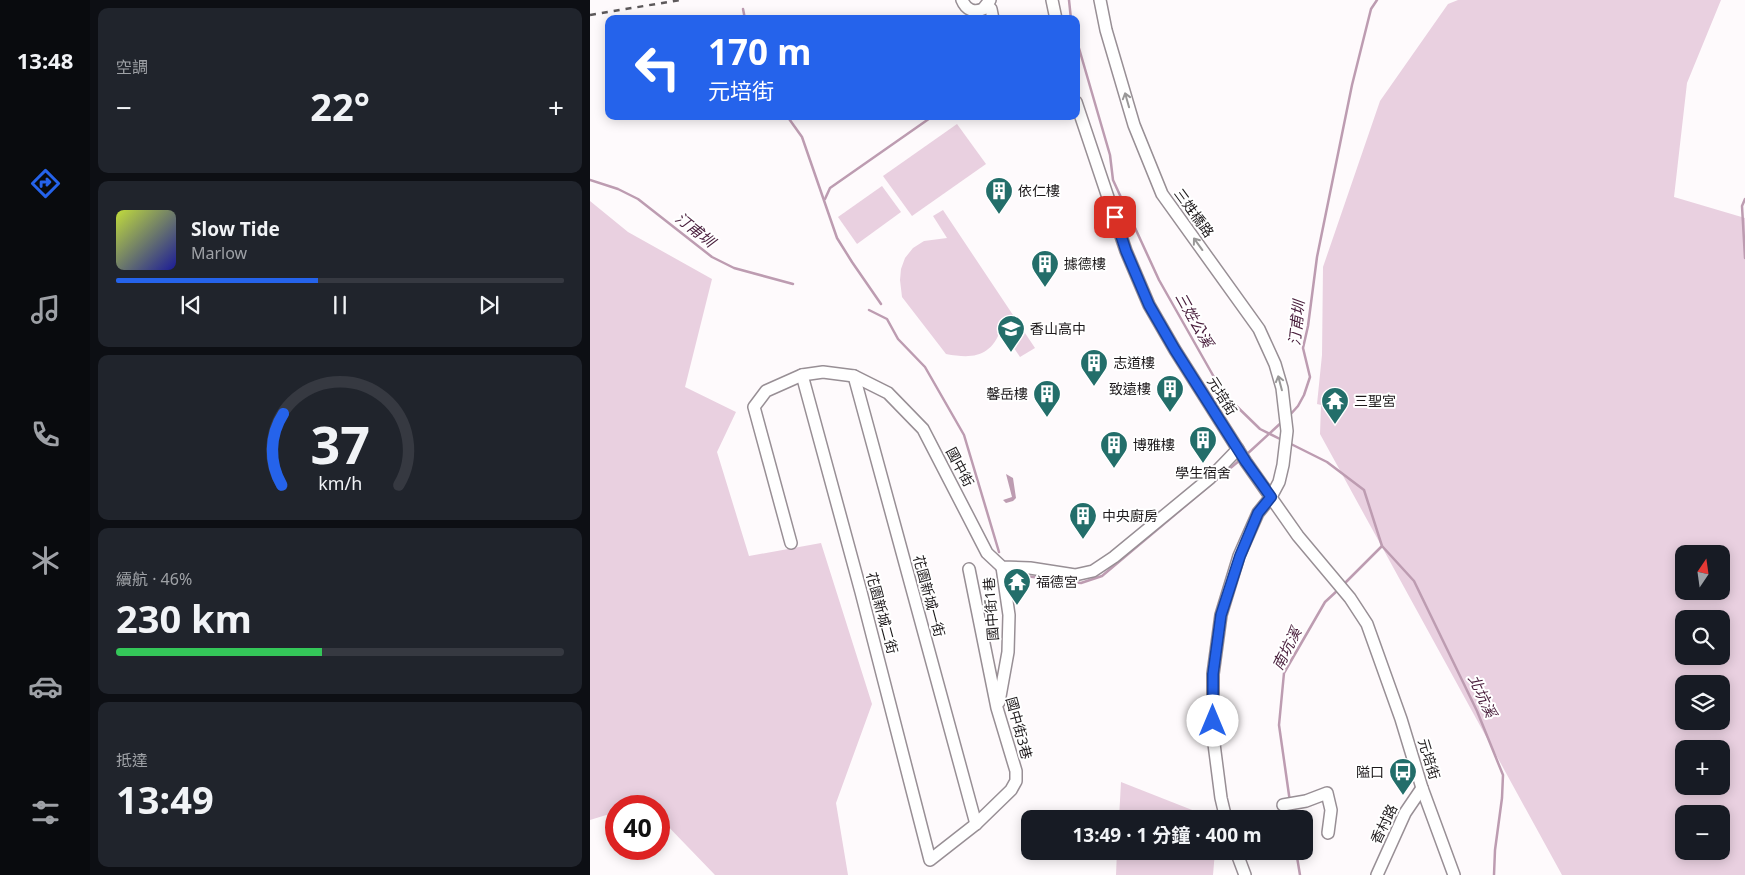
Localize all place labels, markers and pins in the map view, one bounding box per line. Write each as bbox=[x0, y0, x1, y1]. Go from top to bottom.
building icon: 依仁樓 bbox=[984, 176, 1014, 215]
place label: 依仁樓 bbox=[1018, 181, 1060, 200]
pin bbox=[1094, 196, 1136, 238]
building icon: 據德樓 bbox=[1030, 249, 1060, 288]
place label: 據德樓 bbox=[1064, 254, 1106, 273]
school or university icon: 香山高中 bbox=[996, 314, 1026, 353]
place label: 香山高中 bbox=[1030, 319, 1086, 338]
building icon: 志道樓 bbox=[1079, 348, 1109, 387]
place label: 志道樓 bbox=[1113, 353, 1155, 372]
building icon: 致遠樓 bbox=[1155, 374, 1185, 413]
building icon: 馨岳樓 bbox=[1032, 379, 1062, 418]
place label: 致遠樓 bbox=[1109, 379, 1151, 398]
place label: 馨岳樓 bbox=[986, 384, 1028, 403]
temple icon: 三聖宮 bbox=[1320, 386, 1350, 425]
place label: 三聖宮 bbox=[1354, 391, 1396, 410]
building icon: 學生宿舍 bbox=[1188, 425, 1218, 464]
building icon: 博雅樓 bbox=[1099, 430, 1129, 469]
place label: 博雅樓 bbox=[1133, 435, 1175, 454]
place label: 學生宿舍 bbox=[1175, 463, 1231, 482]
building icon: 中央廚房 bbox=[1068, 501, 1098, 540]
place label: 中央廚房 bbox=[1102, 506, 1158, 525]
temple icon: 福德宮 bbox=[1002, 567, 1032, 606]
place label: 福德宮 bbox=[1036, 572, 1078, 591]
bus stop icon: 隘口 bbox=[1388, 757, 1418, 796]
place label: 隘口 bbox=[1356, 762, 1384, 781]

